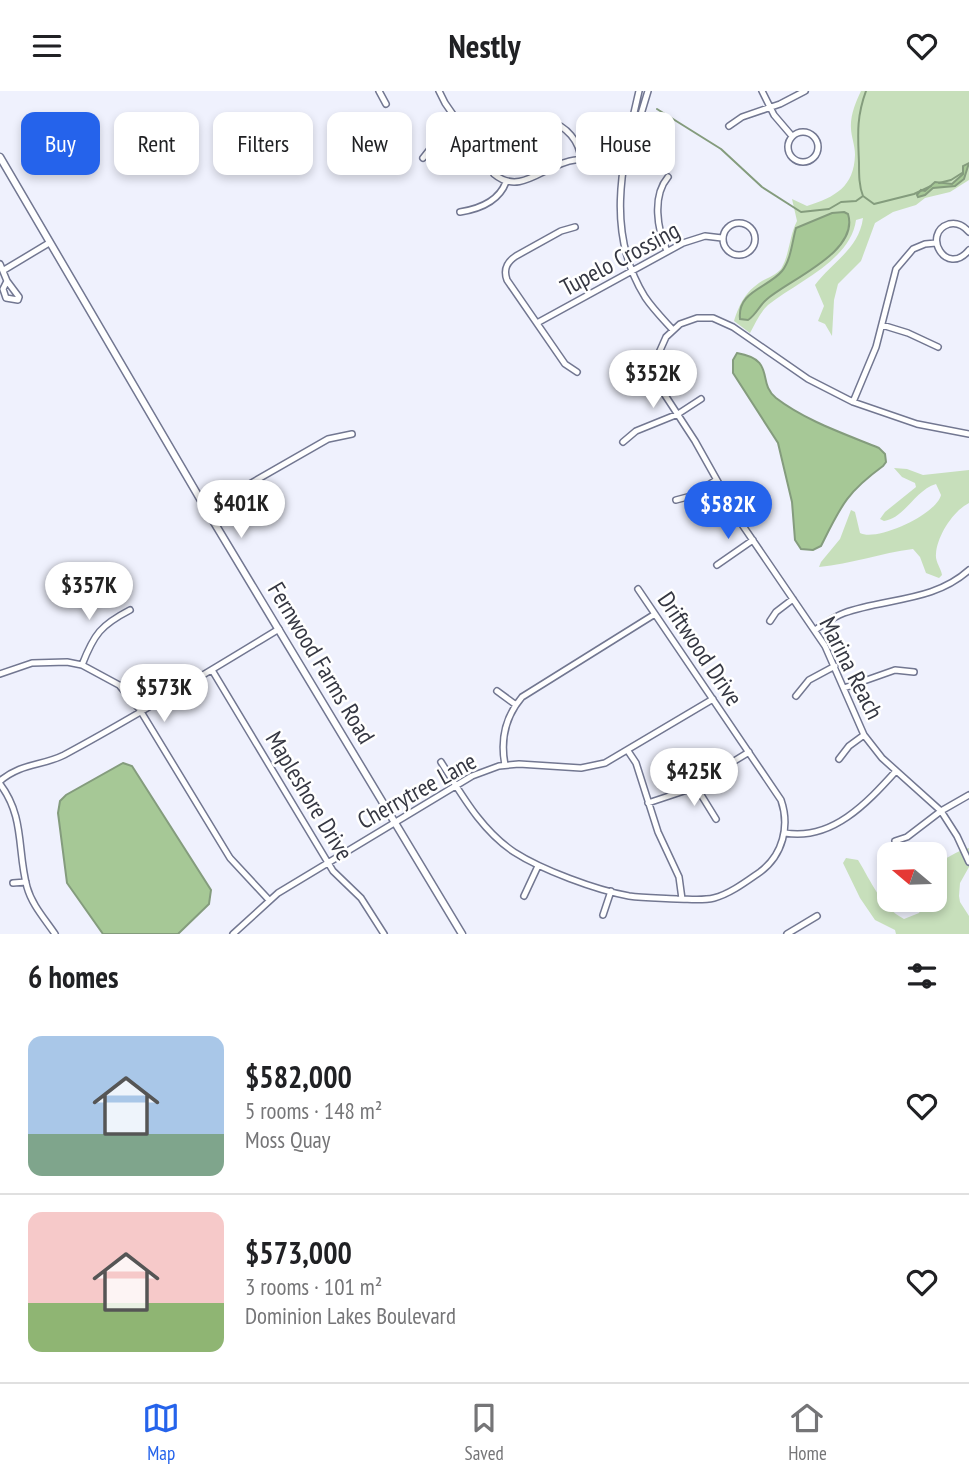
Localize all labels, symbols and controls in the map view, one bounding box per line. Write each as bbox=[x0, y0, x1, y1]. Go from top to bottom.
text: Nestly bbox=[448, 25, 521, 67]
icon: menu bbox=[28, 27, 66, 65]
icon: heart bbox=[903, 27, 941, 65]
chip: Buy bbox=[21, 112, 100, 175]
chip: Rent bbox=[114, 112, 199, 175]
chip: Filters bbox=[213, 112, 313, 175]
chip: New bbox=[327, 112, 412, 175]
chip: Apartment bbox=[426, 112, 562, 175]
chip: House bbox=[576, 112, 675, 175]
street label: Tupelo Crossing bbox=[555, 214, 685, 303]
pin: $352K bbox=[604, 351, 702, 410]
text: $352K bbox=[625, 358, 681, 387]
pin: $401K bbox=[192, 481, 290, 540]
pin: $582K bbox=[679, 482, 777, 541]
text: $401K bbox=[213, 488, 269, 517]
text: $582K bbox=[700, 489, 756, 518]
pin: $357K bbox=[40, 563, 138, 622]
text: $357K bbox=[61, 570, 117, 599]
street label: Fernwood Farms Road bbox=[261, 576, 382, 749]
street label: Driftwood Drive bbox=[651, 586, 750, 712]
street label: Marina Reach bbox=[812, 611, 890, 724]
pin: $573K bbox=[115, 665, 213, 724]
text: $573K bbox=[136, 672, 192, 701]
street label: Mapleshore Drive bbox=[259, 726, 360, 866]
street label: Cherrytree Lane bbox=[352, 745, 482, 836]
pin: $425K bbox=[645, 749, 743, 808]
text: $425K bbox=[666, 756, 722, 785]
north arrow bbox=[877, 842, 947, 912]
map controls bbox=[877, 842, 947, 912]
text: 6 homes bbox=[28, 957, 119, 996]
icon: filters bbox=[903, 957, 941, 995]
text: $582,000 bbox=[245, 1057, 352, 1096]
icon: home bbox=[84, 1064, 168, 1148]
icon: heart bbox=[903, 1087, 941, 1125]
text: 5 rooms · 148 m² bbox=[245, 1096, 382, 1125]
text: Moss Quay bbox=[245, 1125, 330, 1154]
text: $573,000 bbox=[245, 1233, 352, 1272]
icon: home bbox=[84, 1240, 168, 1324]
icon: heart bbox=[903, 1263, 941, 1301]
text: 3 rooms · 101 m² bbox=[245, 1272, 382, 1301]
text: Dominion Lakes Boulevard bbox=[245, 1301, 456, 1330]
tab: Map bbox=[142, 1399, 180, 1465]
tab: Saved bbox=[465, 1399, 504, 1465]
tab: Home bbox=[788, 1399, 827, 1465]

